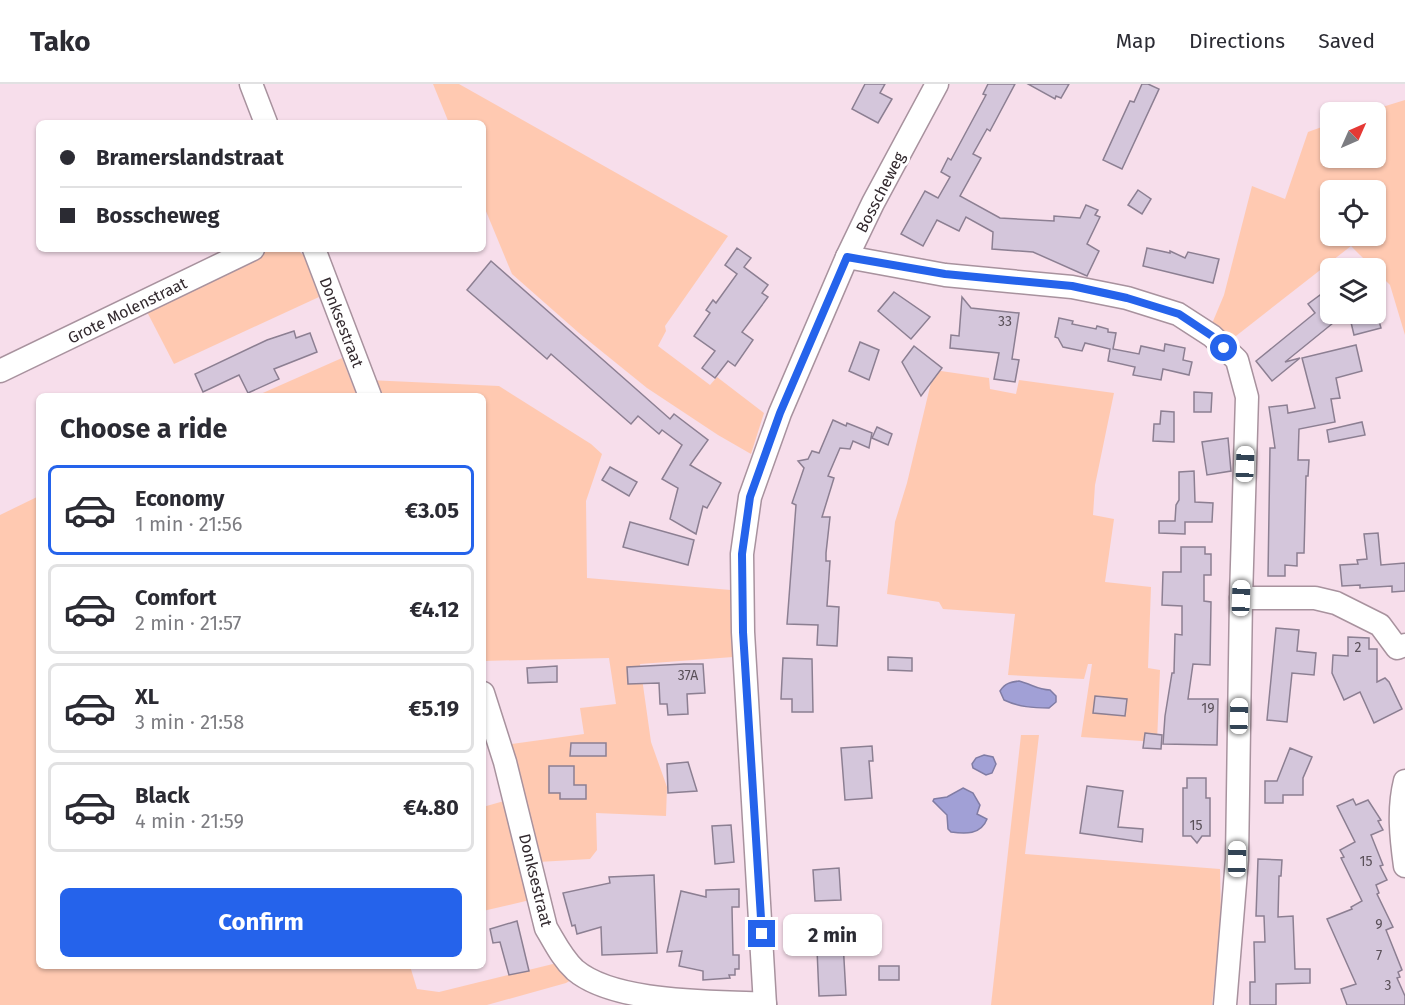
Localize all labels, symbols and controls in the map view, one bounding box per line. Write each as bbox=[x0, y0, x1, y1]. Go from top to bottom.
text: Tako bbox=[30, 25, 91, 58]
text: Map bbox=[1116, 28, 1156, 54]
text: Directions bbox=[1189, 28, 1285, 54]
text: Saved bbox=[1318, 28, 1375, 54]
north arrow bbox=[1320, 102, 1386, 168]
map controls bbox=[1320, 102, 1386, 324]
text: Bramerslandstraat bbox=[96, 144, 284, 171]
street label: Bosscheweg bbox=[852, 148, 909, 236]
button: locate bbox=[1320, 180, 1386, 246]
text: Bosscheweg bbox=[96, 202, 220, 229]
button: layers bbox=[1320, 258, 1386, 324]
street label: Grote Molenstraat bbox=[65, 273, 190, 348]
street label: Donksestraat bbox=[316, 274, 368, 370]
house number: 33 bbox=[998, 313, 1012, 330]
route start bbox=[1210, 334, 1237, 361]
text: Choose a ride bbox=[60, 413, 227, 445]
car bbox=[1235, 446, 1255, 482]
icon: car bbox=[63, 483, 117, 537]
text: Economy bbox=[135, 485, 224, 512]
text: €3.05 bbox=[405, 497, 459, 524]
text: 1 min · 21:56 bbox=[135, 512, 242, 536]
car bbox=[1231, 580, 1251, 616]
icon: car bbox=[63, 582, 117, 636]
text: Comfort bbox=[135, 584, 216, 611]
text: €4.12 bbox=[410, 596, 459, 623]
text: 2 min · 21:57 bbox=[135, 611, 241, 635]
house number: 2 bbox=[1355, 639, 1362, 656]
house number: 37A bbox=[678, 667, 698, 684]
icon: car bbox=[63, 681, 117, 735]
text: XL bbox=[135, 683, 159, 710]
text: €5.19 bbox=[409, 695, 459, 722]
car bbox=[1230, 698, 1248, 734]
house number: 19 bbox=[1201, 700, 1215, 717]
text: 3 min · 21:58 bbox=[135, 710, 244, 734]
icon: car bbox=[63, 780, 117, 834]
text: Black bbox=[135, 782, 190, 809]
text: €4.80 bbox=[403, 794, 459, 821]
text: 4 min · 21:59 bbox=[135, 809, 244, 833]
house number: 15 bbox=[1189, 817, 1203, 834]
street label: Donksestraat bbox=[515, 832, 556, 929]
car bbox=[1228, 841, 1246, 877]
house number: 15 bbox=[1359, 853, 1373, 870]
button: Confirm bbox=[60, 888, 462, 957]
callout: 2 min bbox=[783, 913, 882, 955]
house number: 9 bbox=[1375, 916, 1383, 933]
route end bbox=[748, 920, 775, 947]
text: 2 min bbox=[808, 923, 857, 947]
house number: 7 bbox=[1376, 947, 1382, 964]
house number: 3 bbox=[1385, 977, 1392, 994]

